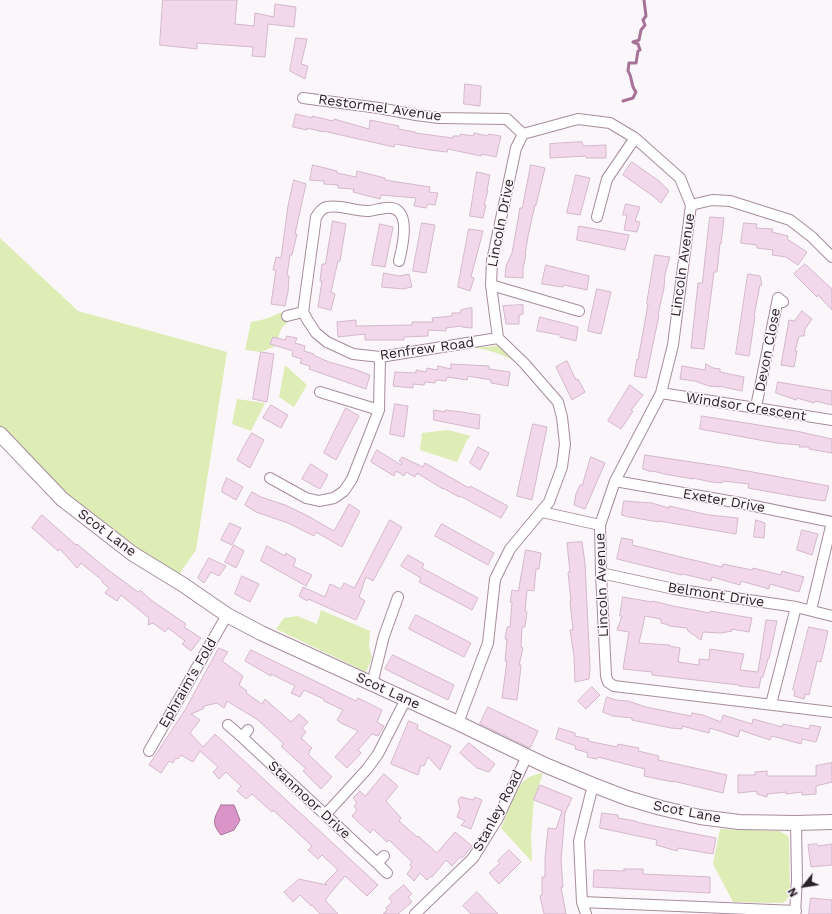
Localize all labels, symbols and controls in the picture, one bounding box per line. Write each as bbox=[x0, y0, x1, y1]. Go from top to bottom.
street label: Restormel Avenue bbox=[317, 91, 443, 125]
street label: Lincoln Drive bbox=[484, 177, 518, 269]
street label: Lincoln Avenue bbox=[667, 212, 699, 318]
street label: Devon Close bbox=[752, 307, 784, 393]
street label: Renfrew Road bbox=[379, 334, 475, 364]
street label: Windsor Crescent bbox=[685, 389, 807, 425]
street label: Exeter Drive bbox=[682, 486, 766, 516]
street label: Scot Lane bbox=[74, 506, 140, 560]
street label: Lincoln Avenue bbox=[592, 533, 612, 637]
street label: Belmont Drive bbox=[667, 579, 765, 611]
street label: Ephraim's Fold bbox=[155, 635, 221, 731]
street label: Scot Lane bbox=[353, 669, 423, 713]
street label: Stanmoor Drive bbox=[264, 757, 354, 843]
street label: Stanley Road bbox=[470, 767, 526, 855]
street label: Scot Lane bbox=[652, 797, 722, 827]
north arrow bbox=[784, 866, 824, 906]
text: N bbox=[786, 885, 801, 899]

